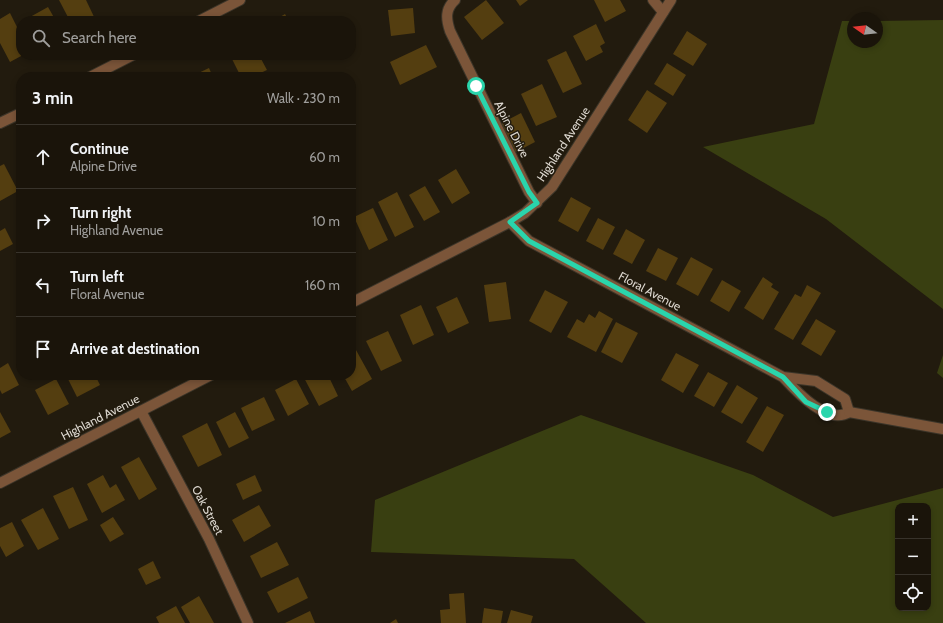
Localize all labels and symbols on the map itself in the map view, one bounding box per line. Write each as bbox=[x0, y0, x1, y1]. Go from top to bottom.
north arrow bbox=[847, 12, 883, 48]
route start bbox=[467, 77, 485, 95]
street label: Alpine Drive bbox=[491, 98, 533, 160]
street label: Highland Avenue bbox=[533, 104, 593, 184]
street label: Floral Avenue bbox=[616, 268, 684, 314]
street label: Highland Avenue bbox=[58, 391, 142, 443]
route end bbox=[818, 403, 836, 421]
street label: Oak Street bbox=[189, 483, 227, 537]

